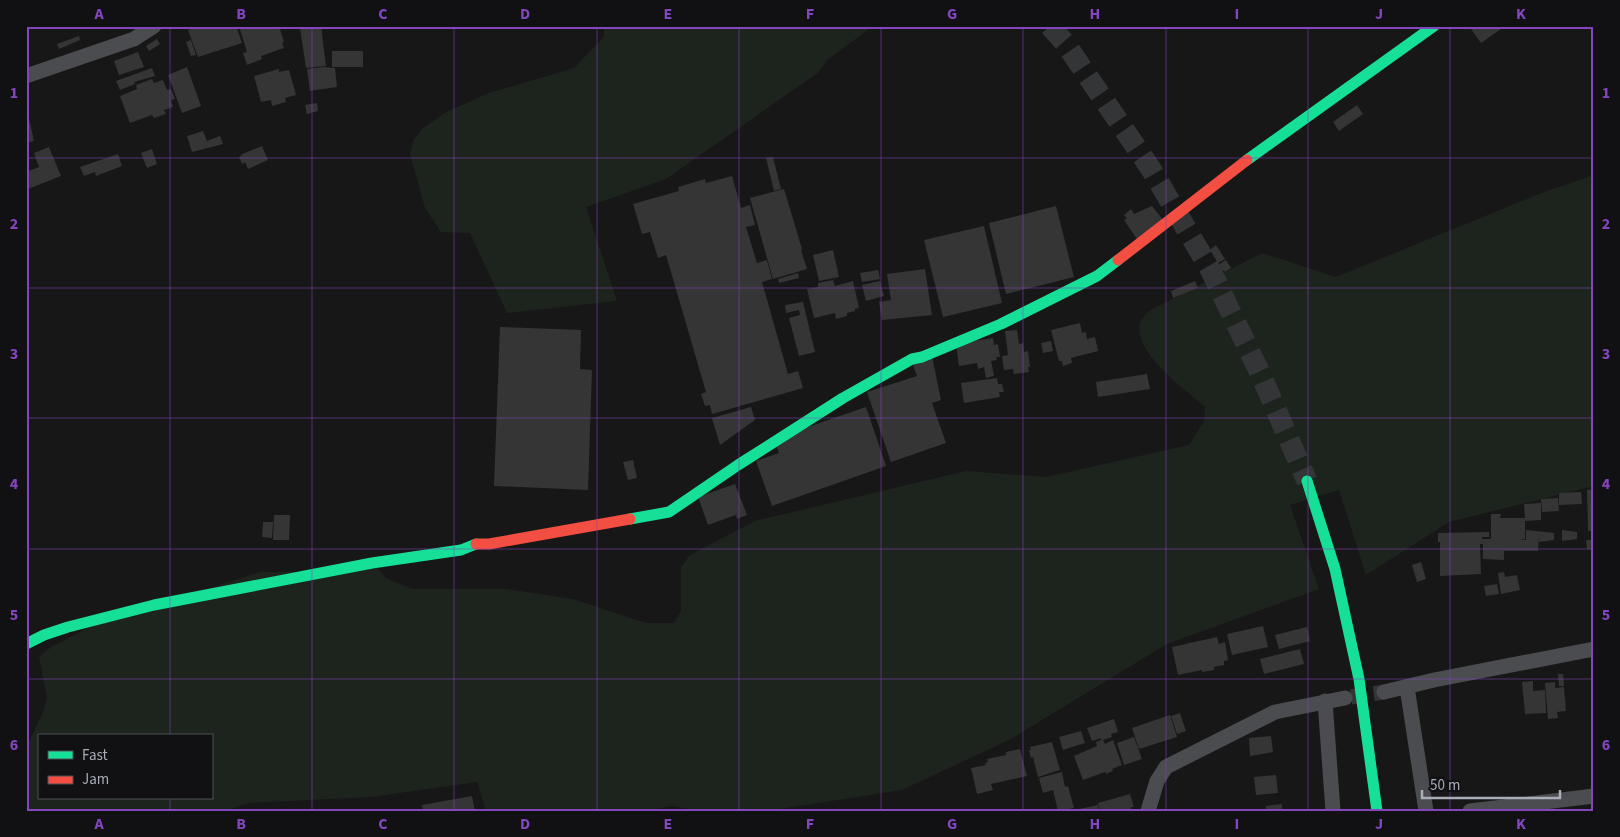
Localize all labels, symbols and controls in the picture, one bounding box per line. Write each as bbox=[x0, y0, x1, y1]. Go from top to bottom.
text: A bbox=[93, 3, 104, 25]
text: B bbox=[236, 3, 246, 25]
text: C bbox=[378, 3, 388, 25]
text: D bbox=[520, 3, 530, 25]
text: E bbox=[664, 3, 672, 25]
text: F bbox=[806, 3, 814, 25]
text: G bbox=[947, 3, 957, 25]
text: H bbox=[1090, 3, 1100, 25]
text: I bbox=[1235, 3, 1239, 25]
text: J bbox=[1375, 3, 1383, 25]
text: K bbox=[1516, 3, 1526, 25]
text: 1 bbox=[10, 82, 18, 104]
text: 1 bbox=[1602, 82, 1610, 104]
text: 2 bbox=[10, 213, 18, 235]
text: 2 bbox=[1602, 213, 1610, 235]
text: 3 bbox=[10, 343, 18, 365]
text: 3 bbox=[1602, 343, 1610, 365]
text: 4 bbox=[10, 473, 19, 495]
text: 4 bbox=[1602, 473, 1611, 495]
text: 5 bbox=[10, 604, 18, 626]
text: 5 bbox=[1602, 604, 1610, 626]
text: 6 bbox=[10, 734, 18, 756]
legend bbox=[38, 734, 212, 800]
text: 6 bbox=[1602, 734, 1610, 756]
text: Fast bbox=[82, 745, 108, 766]
scale bar bbox=[1422, 767, 1560, 799]
text: Jam bbox=[82, 769, 109, 790]
text: 50 m bbox=[1430, 775, 1460, 796]
text: A bbox=[93, 813, 104, 835]
text: B bbox=[236, 813, 246, 835]
text: C bbox=[378, 813, 388, 835]
text: D bbox=[520, 813, 530, 835]
text: E bbox=[664, 813, 672, 835]
text: F bbox=[806, 813, 814, 835]
text: G bbox=[947, 813, 957, 835]
text: H bbox=[1090, 813, 1100, 835]
text: I bbox=[1235, 813, 1239, 835]
text: J bbox=[1375, 813, 1383, 835]
text: K bbox=[1516, 813, 1526, 835]

